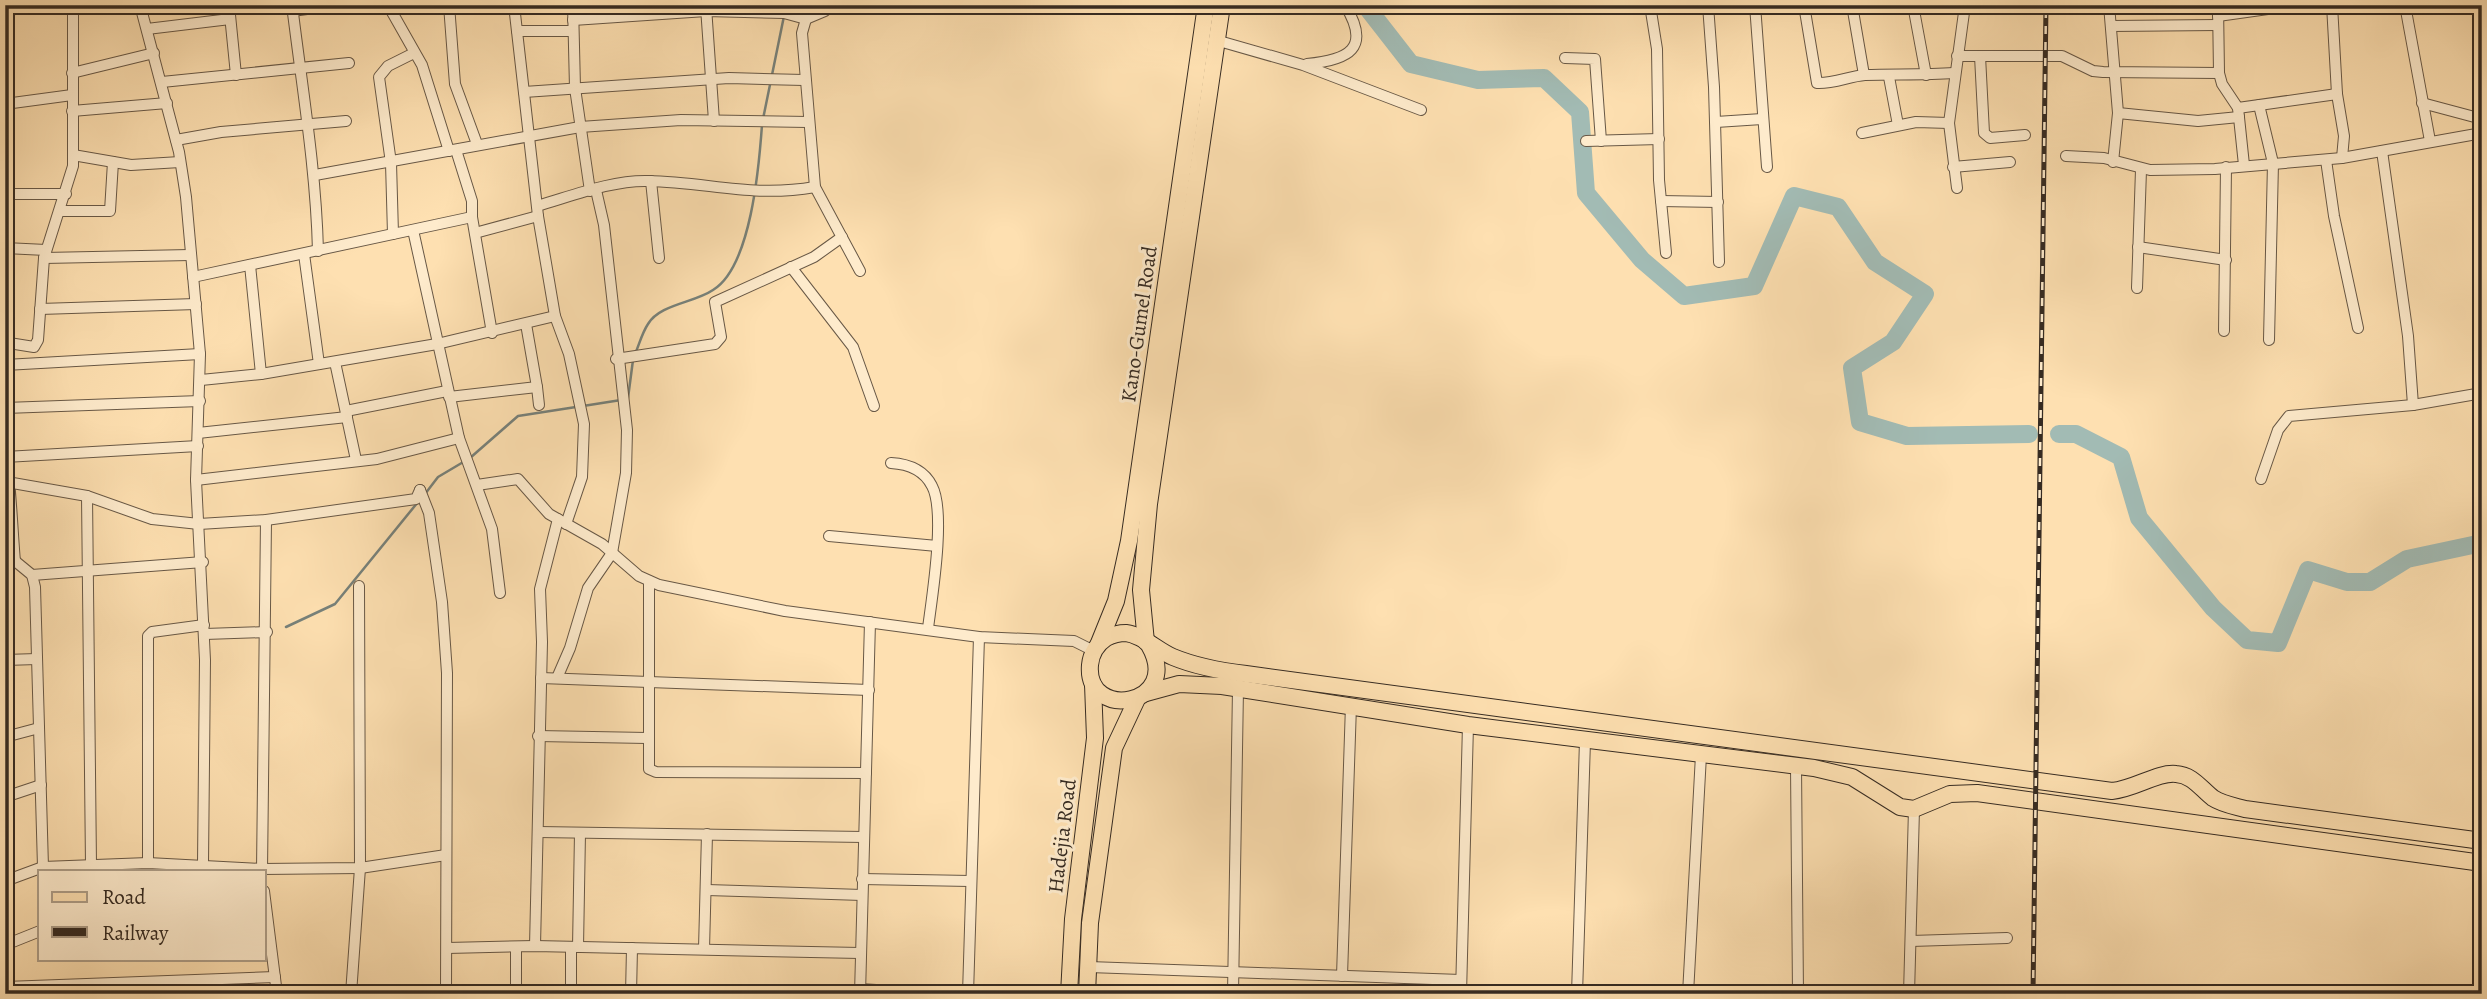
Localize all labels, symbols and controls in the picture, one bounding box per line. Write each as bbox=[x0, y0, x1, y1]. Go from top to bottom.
street label: Kano-Gumel Road bbox=[1114, 243, 1164, 404]
street label: Hadejia Road bbox=[1041, 777, 1083, 895]
legend bbox=[38, 870, 266, 960]
text: Road bbox=[102, 883, 146, 911]
text: Railway bbox=[102, 919, 169, 947]

